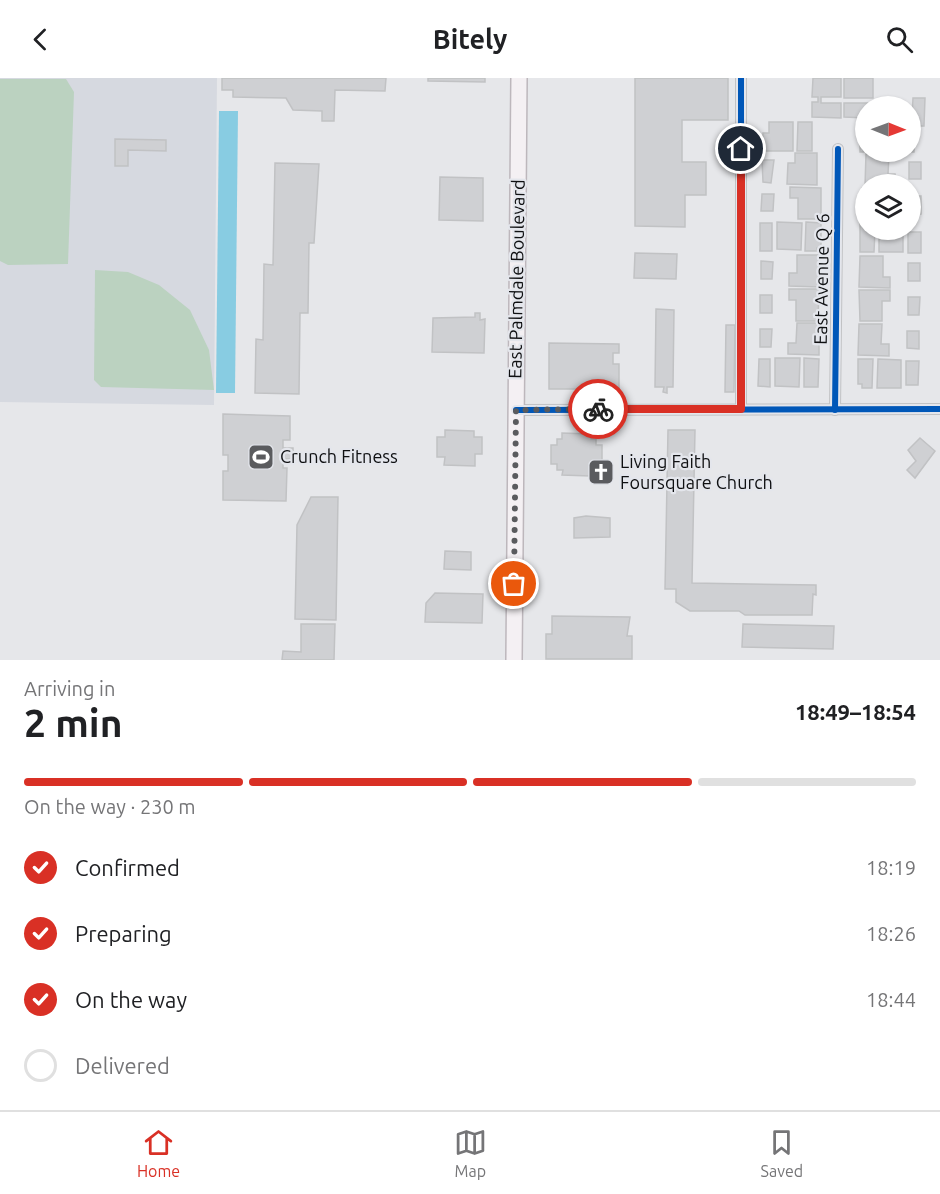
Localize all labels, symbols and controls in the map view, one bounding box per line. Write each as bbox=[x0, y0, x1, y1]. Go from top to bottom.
icon: back bbox=[24, 23, 57, 56]
icon: search bbox=[883, 23, 916, 56]
text: Bitely bbox=[433, 24, 507, 54]
north arrow bbox=[855, 96, 921, 162]
map controls bbox=[855, 96, 921, 240]
pin bbox=[715, 123, 766, 174]
icon: home bbox=[724, 132, 757, 165]
button: layers bbox=[855, 174, 921, 240]
street label: East Palmdale Boulevard bbox=[504, 179, 528, 379]
street label: East Avenue Q 6 bbox=[810, 213, 833, 345]
courier bbox=[568, 379, 628, 439]
icon: bike bbox=[582, 393, 615, 426]
sports icon: Crunch Fitness bbox=[246, 442, 276, 472]
place label: Crunch Fitness bbox=[280, 446, 398, 466]
place label: Living Faith Foursquare Church bbox=[620, 451, 773, 492]
church icon: Living Faith Foursquare Church bbox=[586, 457, 616, 487]
pin bbox=[488, 558, 539, 609]
icon: bag bbox=[497, 567, 530, 600]
text: Arriving in bbox=[24, 677, 115, 700]
text: 18:49–18:54 bbox=[795, 699, 916, 724]
text: 2 min bbox=[24, 701, 123, 744]
text: On the way · 230 m bbox=[24, 795, 196, 818]
icon: check bbox=[24, 851, 57, 884]
text: Confirmed bbox=[75, 855, 180, 880]
text: 18:19 bbox=[866, 856, 916, 879]
icon: check bbox=[24, 917, 57, 950]
text: Preparing bbox=[75, 921, 172, 946]
text: 18:26 bbox=[866, 922, 916, 945]
icon: check bbox=[24, 983, 57, 1016]
text: On the way bbox=[75, 987, 187, 1012]
text: 18:44 bbox=[866, 988, 916, 1011]
text: Delivered bbox=[75, 1053, 170, 1078]
tab: Home bbox=[137, 1126, 180, 1180]
tab: Map bbox=[454, 1126, 487, 1180]
tab: Saved bbox=[761, 1126, 803, 1180]

